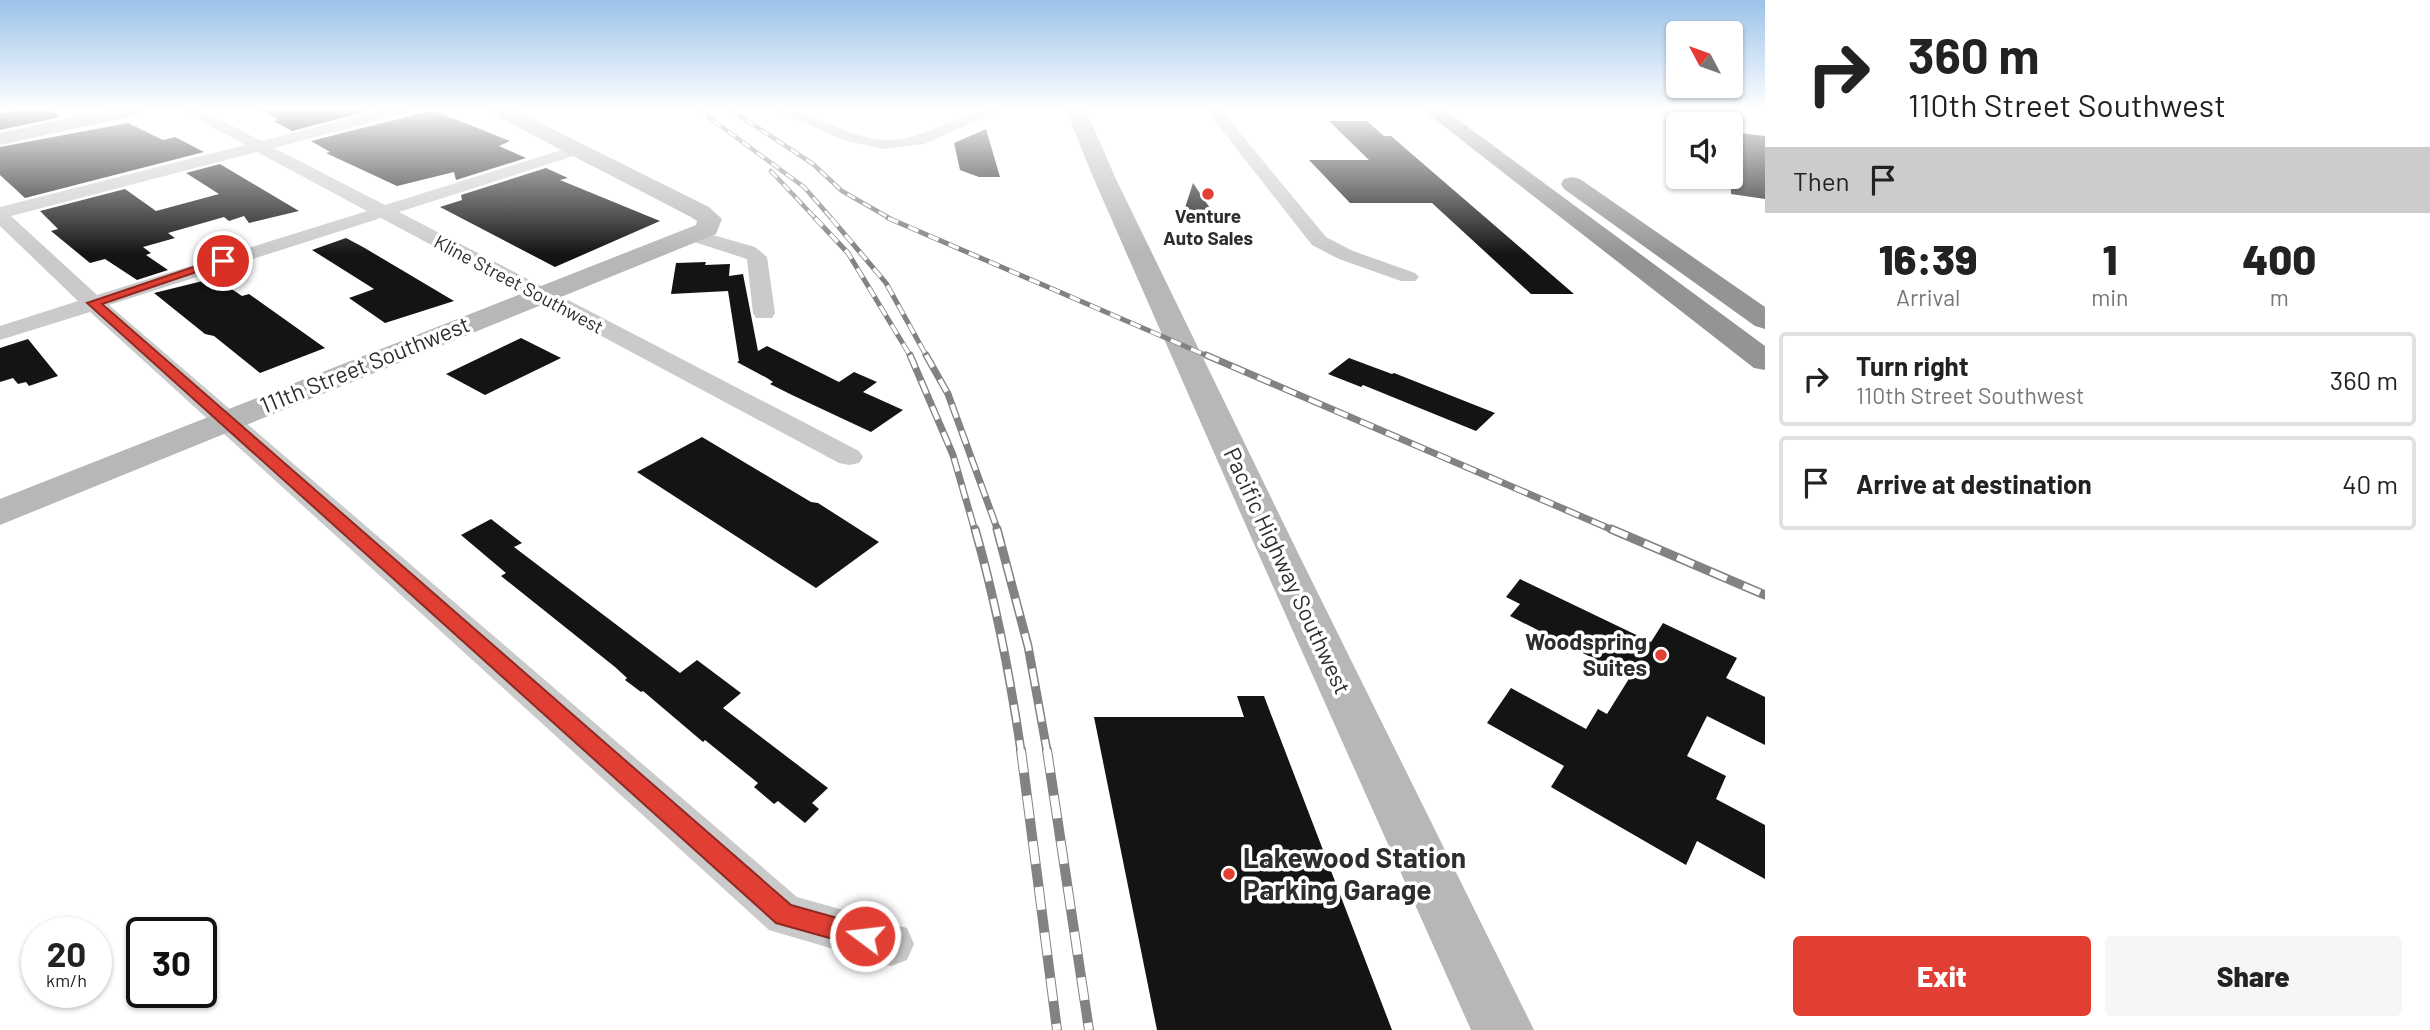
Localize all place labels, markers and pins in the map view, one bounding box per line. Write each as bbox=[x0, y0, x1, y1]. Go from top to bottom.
marker: Venture Auto Sales bbox=[1200, 186, 1216, 202]
place label: Venture Auto Sales bbox=[1163, 204, 1253, 249]
pin bbox=[193, 231, 253, 291]
place label: Woodspring Suites bbox=[1525, 627, 1647, 681]
marker: Woodspring Suites bbox=[1653, 647, 1669, 663]
place label: Lakewood Station Parking Garage bbox=[1243, 840, 1466, 906]
marker: Lakewood Station Parking Garage bbox=[1221, 866, 1237, 882]

